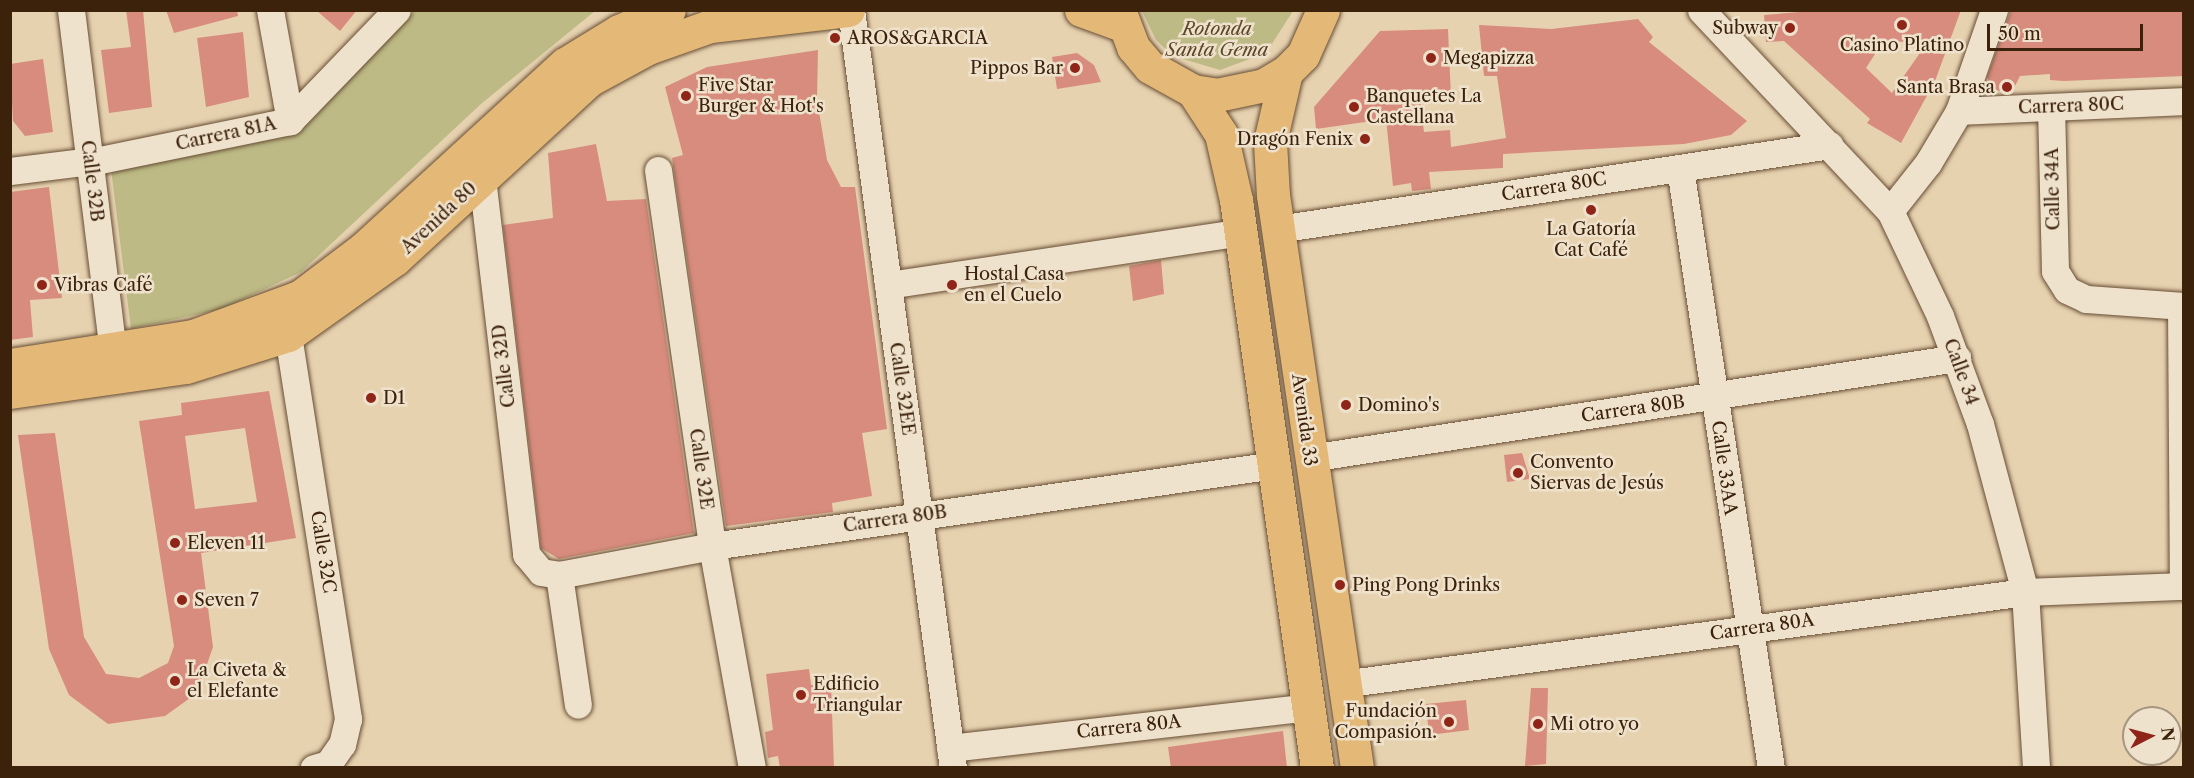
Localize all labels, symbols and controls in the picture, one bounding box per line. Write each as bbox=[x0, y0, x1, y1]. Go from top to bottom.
scale bar bbox=[1990, 12, 2146, 50]
place label: Subway bbox=[1712, 17, 1778, 39]
marker: Casino Platino bbox=[1895, 18, 1909, 32]
park label: Rotonda Santa Gema bbox=[1166, 19, 1268, 62]
marker: Subway bbox=[1783, 21, 1797, 35]
text: 50 m bbox=[1998, 23, 2041, 45]
place label: AROS&GARCIA bbox=[847, 27, 988, 49]
marker: AROS&GARCIA bbox=[828, 31, 842, 45]
place label: Casino Platino bbox=[1840, 34, 1964, 56]
place label: Megapizza bbox=[1443, 47, 1534, 69]
marker: Megapizza bbox=[1424, 51, 1438, 65]
place label: Pippos Bar bbox=[970, 57, 1063, 79]
marker: Pippos Bar bbox=[1068, 61, 1082, 75]
place label: Five Star Burger & Hot's bbox=[698, 75, 824, 118]
place label: Santa Brasa bbox=[1896, 76, 1995, 98]
marker: Santa Brasa bbox=[2000, 80, 2014, 94]
place label: Banquetes La Castellana bbox=[1366, 86, 1482, 128]
marker: Five Star Burger & Hot's bbox=[679, 89, 693, 103]
street label: Carrera 80C bbox=[2018, 93, 2124, 119]
marker: Banquetes La Castellana bbox=[1347, 100, 1361, 114]
street label: Carrera 81A bbox=[174, 113, 278, 155]
place label: Dragón Fenix bbox=[1237, 128, 1353, 150]
marker: Dragón Fenix bbox=[1358, 132, 1372, 146]
street label: Calle 32B bbox=[76, 139, 108, 223]
street label: Calle 34A bbox=[2041, 147, 2065, 231]
street label: Carrera 80C bbox=[1500, 168, 1608, 206]
street label: Avenida 80 bbox=[397, 177, 481, 259]
marker: La Gatoría Cat Café bbox=[1584, 203, 1598, 217]
place label: La Gatoría Cat Café bbox=[1546, 219, 1636, 262]
place label: Hostal Casa en el Cuelo bbox=[964, 264, 1064, 306]
place label: Vibras Café bbox=[54, 274, 153, 296]
marker: Vibras Café bbox=[35, 278, 49, 292]
marker: Hostal Casa en el Cuelo bbox=[945, 278, 959, 292]
street label: Calle 32D bbox=[488, 323, 520, 409]
street label: Calle 34 bbox=[1939, 336, 1983, 408]
street label: Calle 32EE bbox=[885, 341, 919, 437]
street label: Avenida 33 bbox=[1287, 372, 1321, 468]
place label: D1 bbox=[383, 387, 405, 409]
marker: D1 bbox=[364, 391, 378, 405]
street label: Carrera 80B bbox=[1580, 391, 1686, 427]
place label: Domino's bbox=[1358, 394, 1439, 416]
marker: Domino's bbox=[1339, 398, 1353, 412]
street label: Calle 33AA bbox=[1707, 419, 1741, 517]
street label: Calle 32E bbox=[685, 427, 717, 511]
place label: Convento Siervas de Jesús bbox=[1530, 452, 1664, 494]
marker: Convento Siervas de Jesús bbox=[1511, 466, 1525, 480]
street label: Carrera 80B bbox=[842, 501, 948, 537]
street label: Calle 32C bbox=[306, 509, 340, 595]
place label: Eleven 11 bbox=[187, 532, 265, 554]
marker: Eleven 11 bbox=[168, 536, 182, 550]
place label: Ping Pong Drinks bbox=[1352, 574, 1500, 596]
marker: Ping Pong Drinks bbox=[1333, 578, 1347, 592]
place label: Seven 7 bbox=[194, 589, 259, 611]
marker: Seven 7 bbox=[175, 593, 189, 607]
street label: Carrera 80A bbox=[1708, 609, 1816, 645]
place label: La Civeta & el Elefante bbox=[187, 660, 287, 702]
marker: La Civeta & el Elefante bbox=[168, 674, 182, 688]
place label: Edificio Triangular bbox=[813, 674, 902, 716]
marker: Edificio Triangular bbox=[794, 688, 808, 702]
place label: Fundación Compasión. bbox=[1334, 701, 1437, 744]
north arrow bbox=[2122, 706, 2182, 766]
street label: Carrera 80A bbox=[1075, 711, 1183, 743]
place label: Mi otro yo bbox=[1550, 713, 1640, 735]
marker: Fundación Compasión. bbox=[1442, 715, 1456, 729]
marker: Mi otro yo bbox=[1531, 717, 1545, 731]
text: N bbox=[2157, 726, 2179, 742]

